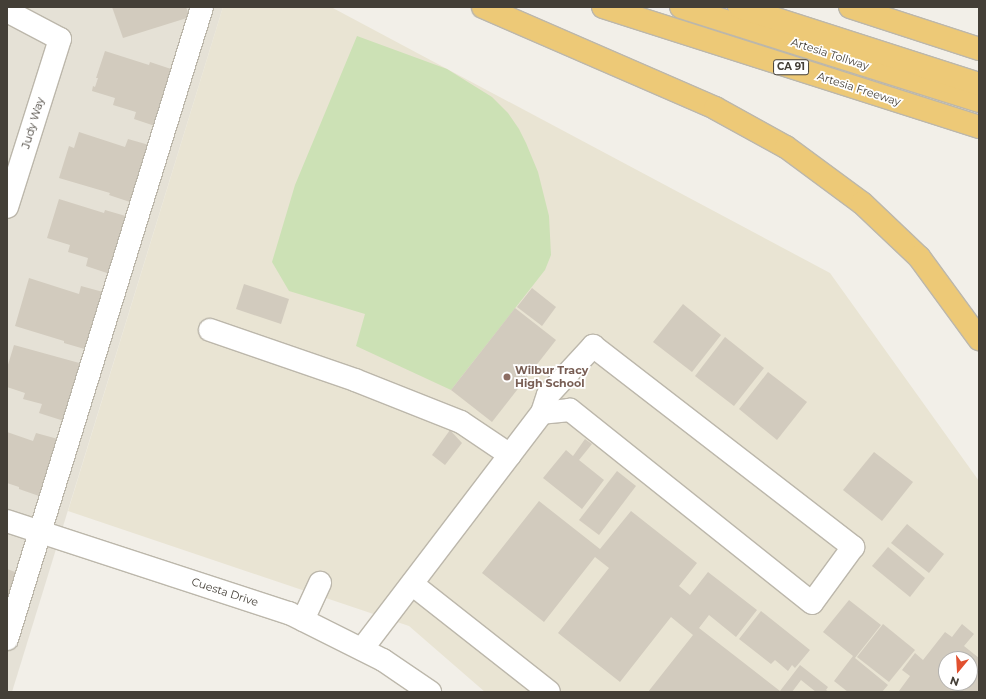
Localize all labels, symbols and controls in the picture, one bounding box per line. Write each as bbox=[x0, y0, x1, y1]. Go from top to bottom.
street label: Artesia Tollway bbox=[789, 35, 871, 73]
road number: CA 91 bbox=[773, 59, 809, 75]
street label: Artesia Freeway bbox=[816, 69, 902, 109]
street label: Judy Way bbox=[19, 96, 47, 150]
place label: Wilbur Tracy High School bbox=[515, 364, 588, 390]
marker: Wilbur Tracy High School bbox=[502, 372, 512, 382]
street label: Cuesta Drive bbox=[190, 575, 260, 609]
north arrow bbox=[938, 651, 978, 691]
text: N bbox=[948, 673, 961, 689]

